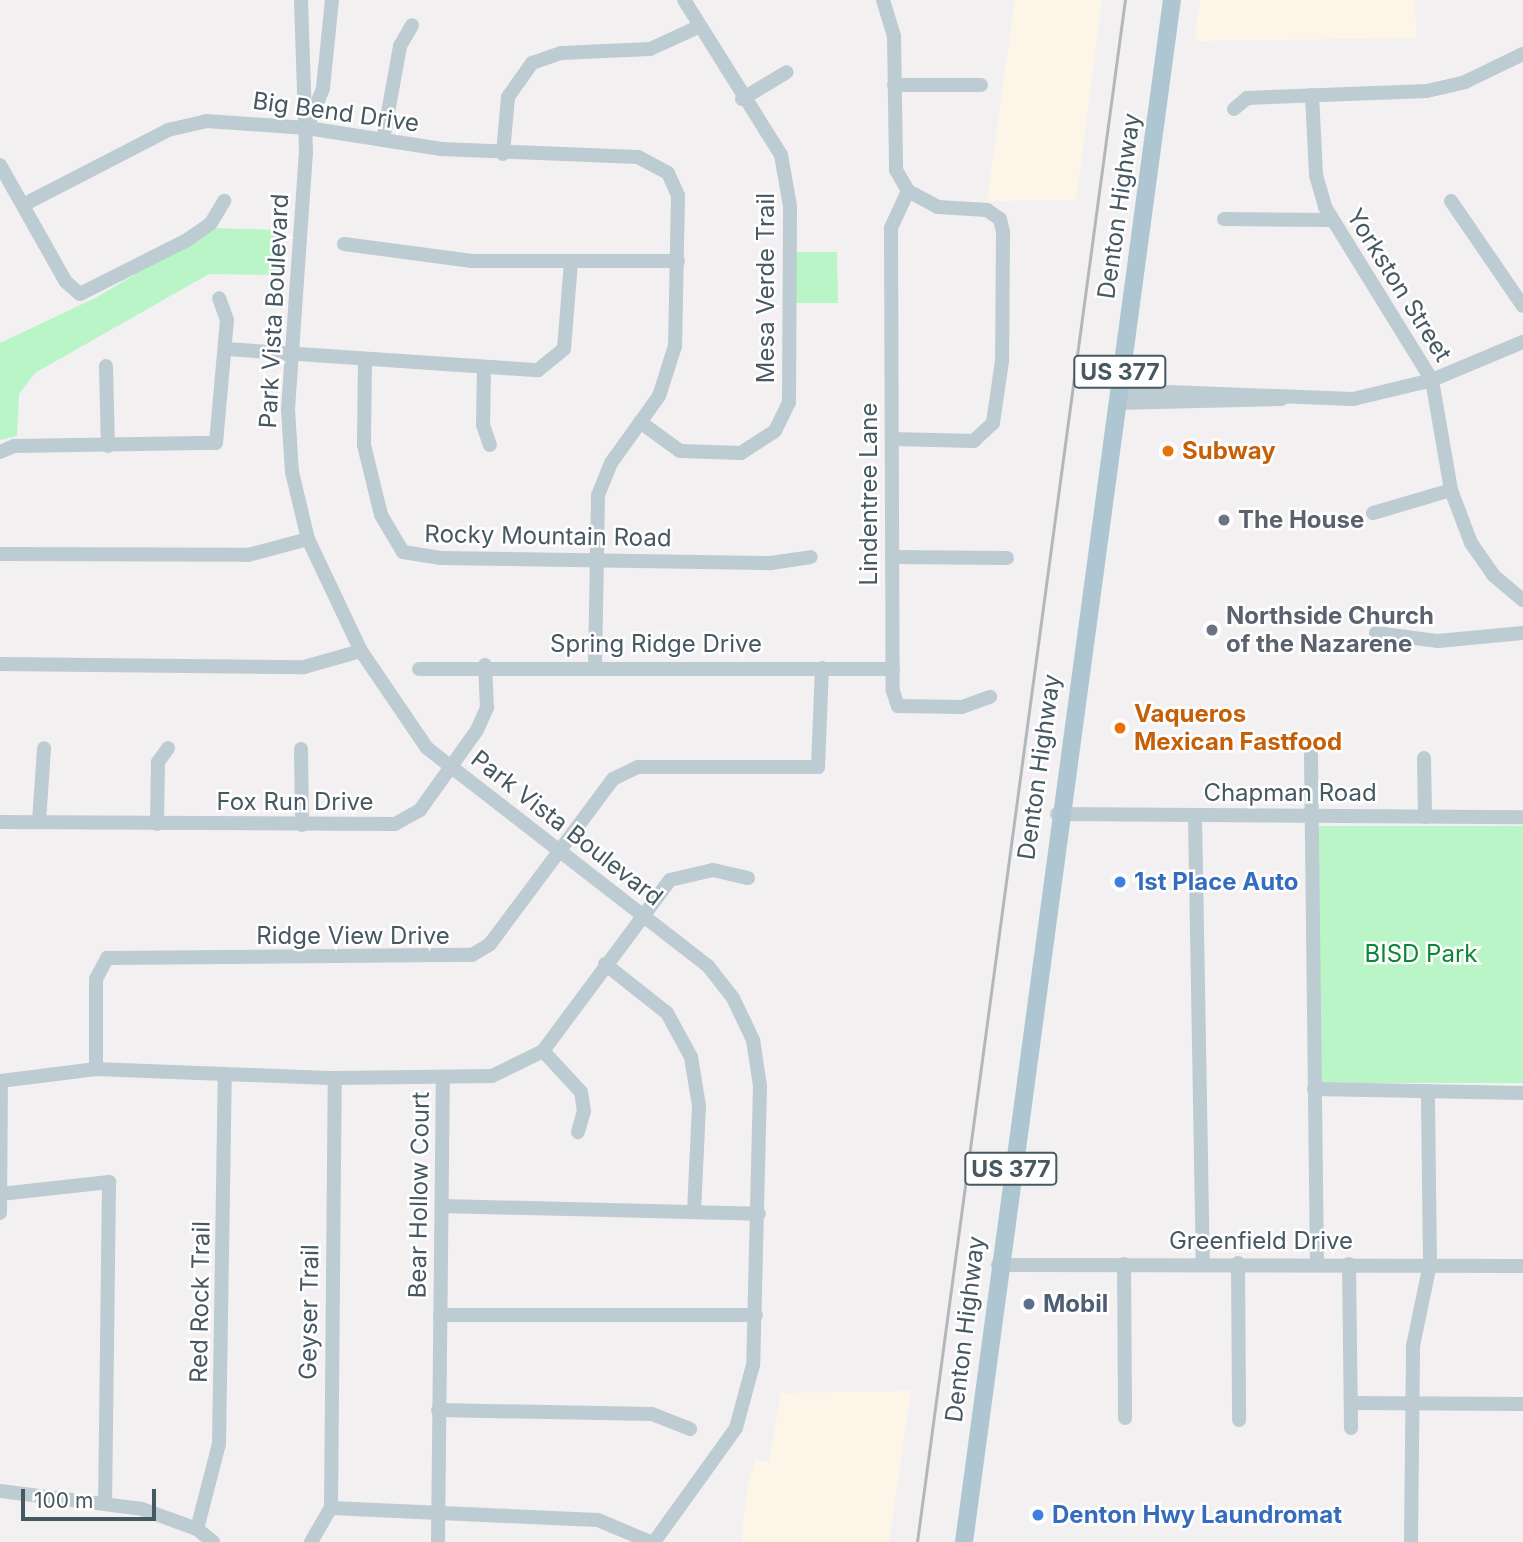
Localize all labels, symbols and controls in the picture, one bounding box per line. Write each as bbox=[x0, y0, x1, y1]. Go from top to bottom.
street label: Big Bend Drive bbox=[251, 86, 421, 138]
street label: Denton Highway bbox=[1092, 111, 1146, 301]
street label: Park Vista Boulevard bbox=[253, 193, 295, 429]
street label: Mesa Verde Trail bbox=[752, 193, 780, 383]
street label: Yorkston Street bbox=[1340, 203, 1458, 367]
road number: US 377 bbox=[1073, 352, 1167, 392]
street label: Lindentree Lane bbox=[855, 403, 883, 585]
place label: Subway bbox=[1182, 437, 1276, 465]
marker: Subway bbox=[1160, 443, 1176, 459]
place label: The House bbox=[1238, 506, 1364, 534]
marker: The House bbox=[1216, 512, 1232, 528]
street label: Rocky Mountain Road bbox=[424, 519, 672, 553]
place label: Northside Church of the Nazarene bbox=[1226, 602, 1434, 658]
marker: Northside Church of the Nazarene bbox=[1204, 622, 1220, 638]
street label: Spring Ridge Drive bbox=[550, 630, 762, 658]
street label: Denton Highway bbox=[1012, 672, 1066, 862]
place label: Vaqueros Mexican Fastfood bbox=[1134, 700, 1342, 756]
marker: Vaqueros Mexican Fastfood bbox=[1112, 720, 1128, 736]
street label: Park Vista Boulevard bbox=[465, 744, 669, 912]
street label: Chapman Road bbox=[1203, 779, 1377, 807]
street label: Fox Run Drive bbox=[216, 788, 374, 816]
place label: 1st Place Auto bbox=[1134, 868, 1298, 896]
marker: 1st Place Auto bbox=[1112, 874, 1128, 890]
street label: Ridge View Drive bbox=[256, 922, 450, 950]
park label: BISD Park bbox=[1364, 940, 1478, 968]
street label: Bear Hollow Court bbox=[403, 1091, 435, 1299]
road number: US 377 bbox=[964, 1150, 1058, 1188]
street label: Red Rock Trail bbox=[184, 1221, 216, 1383]
street label: Greenfield Drive bbox=[1169, 1227, 1353, 1255]
street label: Denton Highway bbox=[939, 1234, 991, 1424]
street label: Geyser Trail bbox=[293, 1244, 325, 1380]
place label: Mobil bbox=[1043, 1290, 1108, 1318]
marker: Mobil bbox=[1021, 1296, 1037, 1312]
scale bar bbox=[24, 1476, 159, 1520]
text: 100 m bbox=[34, 1488, 93, 1513]
place label: Denton Hwy Laundromat bbox=[1052, 1501, 1342, 1529]
marker: Denton Hwy Laundromat bbox=[1030, 1507, 1046, 1523]

